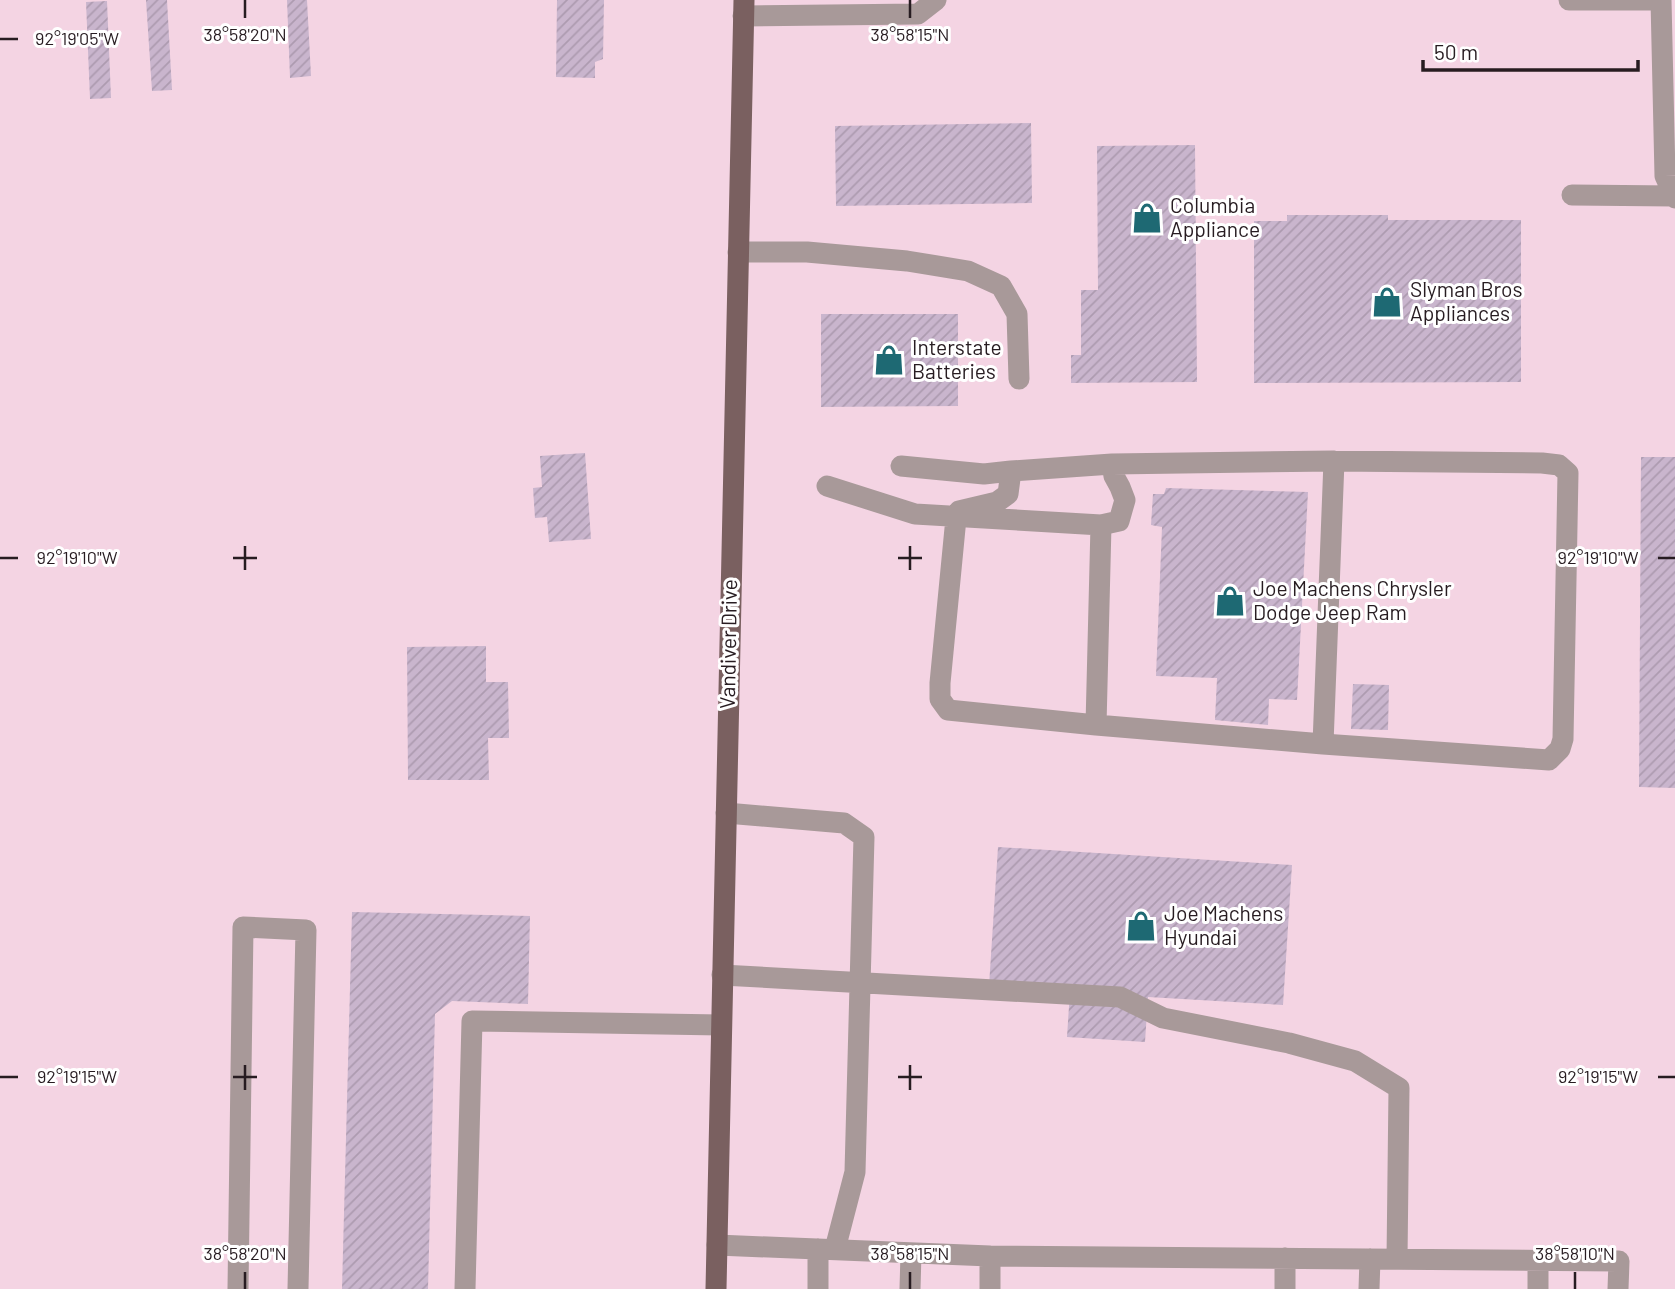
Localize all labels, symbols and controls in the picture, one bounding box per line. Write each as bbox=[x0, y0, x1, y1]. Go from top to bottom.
text: 38°58'20"N bbox=[203, 23, 287, 45]
text: 38°58'15"N bbox=[871, 23, 949, 45]
text: 92°19'05"W bbox=[35, 27, 119, 49]
scale bar bbox=[1423, 28, 1638, 72]
text: 50 m bbox=[1434, 39, 1478, 64]
place label: Columbia Appliance bbox=[1170, 192, 1260, 241]
shop icon: Columbia Appliance bbox=[1130, 201, 1164, 235]
place label: Slyman Bros Appliances bbox=[1410, 276, 1523, 325]
shop icon: Slyman Bros Appliances bbox=[1370, 285, 1404, 319]
place label: Interstate Batteries bbox=[912, 334, 1002, 383]
shop icon: Interstate Batteries bbox=[872, 343, 906, 377]
text: 92°19'10"W bbox=[37, 546, 118, 568]
text: 92°19'10"W bbox=[1558, 546, 1639, 568]
place label: Joe Machens Chrysler Dodge Jeep Ram bbox=[1253, 575, 1452, 624]
street label: Vandiver Drive bbox=[714, 579, 741, 709]
shop icon: Joe Machens Chrysler Dodge Jeep Ram bbox=[1213, 584, 1247, 618]
place label: Joe Machens Hyundai bbox=[1164, 900, 1283, 949]
shop icon: Joe Machens Hyundai bbox=[1124, 909, 1158, 943]
text: 92°19'15"W bbox=[37, 1065, 117, 1087]
text: 92°19'15"W bbox=[1558, 1065, 1638, 1087]
text: 38°58'20"N bbox=[203, 1242, 287, 1264]
text: 38°58'15"N bbox=[871, 1242, 949, 1264]
text: 38°58'10"N bbox=[1535, 1242, 1615, 1264]

